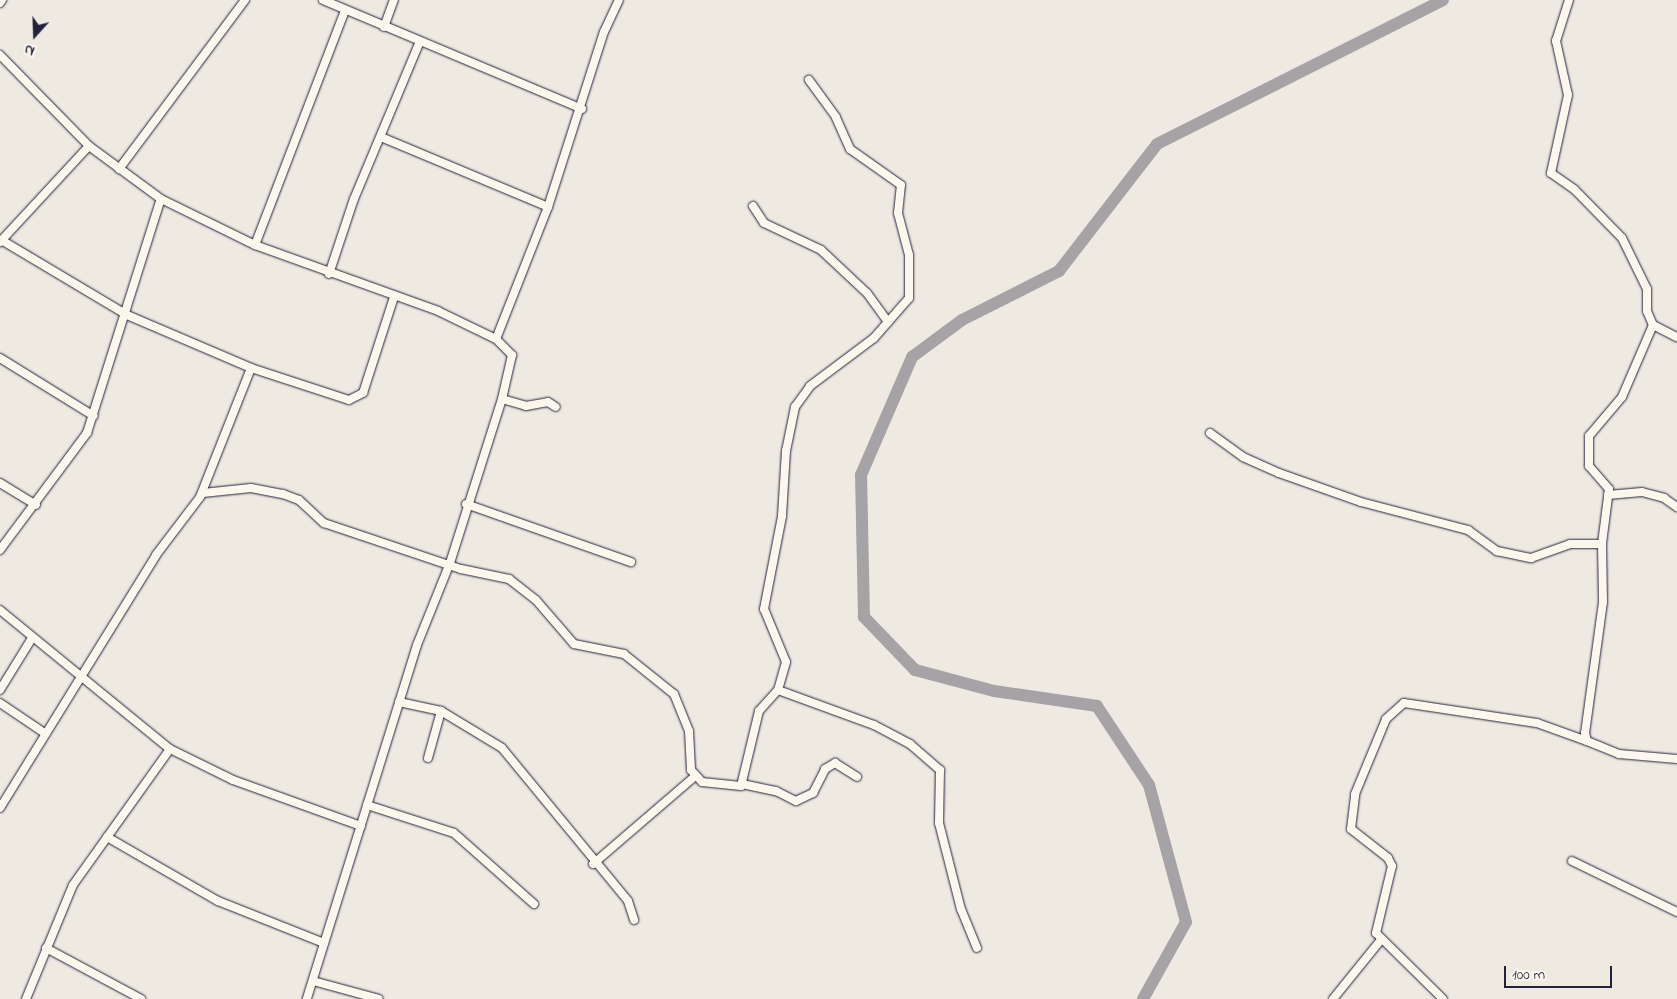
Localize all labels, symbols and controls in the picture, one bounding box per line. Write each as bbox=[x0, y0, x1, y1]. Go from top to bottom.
north arrow bbox=[10, 10, 60, 60]
text: N bbox=[22, 38, 38, 61]
scale bar bbox=[1507, 956, 1614, 988]
text: 100 m bbox=[1512, 964, 1545, 986]

